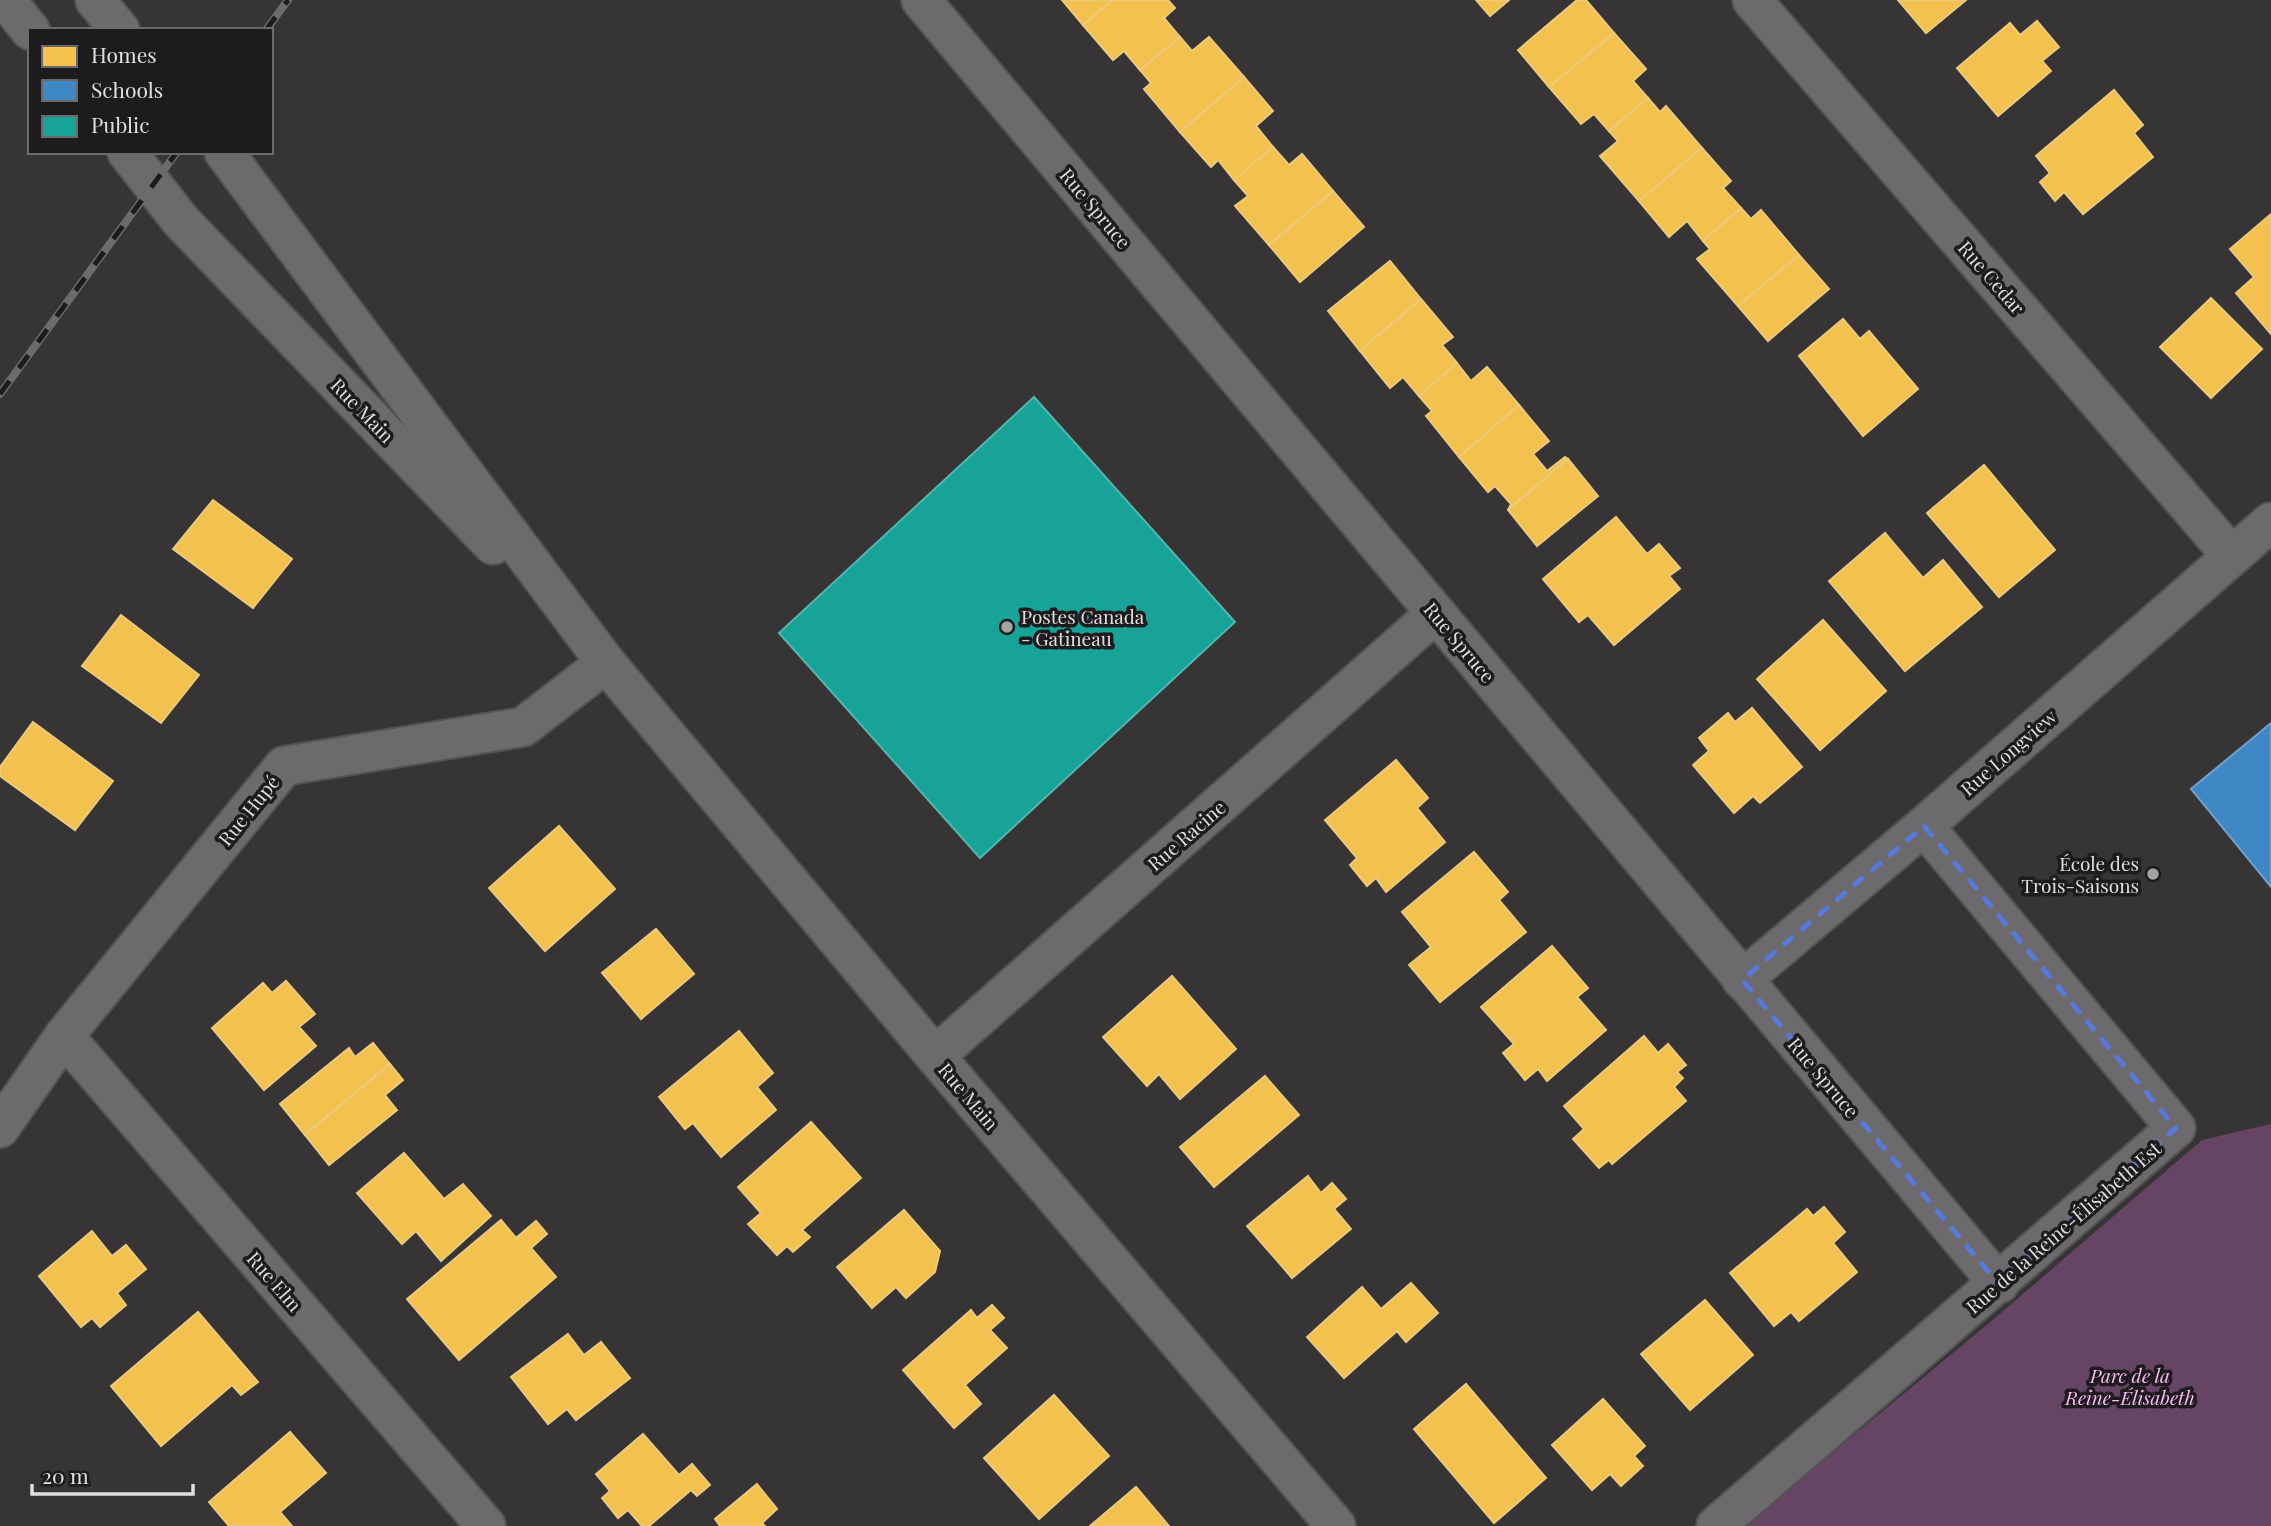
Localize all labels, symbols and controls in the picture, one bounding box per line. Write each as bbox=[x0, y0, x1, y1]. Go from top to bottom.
legend bbox=[28, 28, 273, 154]
text: Homes bbox=[91, 40, 157, 68]
text: Schools bbox=[91, 75, 163, 103]
text: Public bbox=[91, 110, 149, 138]
street label: Rue Spruce bbox=[1055, 162, 1137, 254]
street label: Rue Cedar bbox=[1953, 235, 2031, 320]
street label: Rue Main bbox=[326, 372, 401, 448]
street label: Rue Spruce bbox=[1419, 596, 1501, 688]
place label: Postes Canada - Gatineau bbox=[1021, 603, 1145, 651]
marker: Postes Canada - Gatineau bbox=[999, 619, 1015, 635]
street label: Rue Longview bbox=[1954, 703, 2062, 801]
street label: Rue Hupé bbox=[212, 769, 284, 851]
street label: Rue Racine bbox=[1142, 794, 1230, 876]
place label: École des Trois-Saisons bbox=[2021, 850, 2139, 898]
marker: École des Trois-Saisons bbox=[2145, 866, 2161, 882]
street label: Rue Spruce bbox=[1783, 1031, 1865, 1123]
street label: Rue Main bbox=[933, 1057, 1005, 1136]
street label: Rue de la Reine-Élisabeth Est bbox=[1960, 1135, 2166, 1319]
street label: Rue Elm bbox=[242, 1245, 308, 1317]
park label: Parc de la Reine-Élisabeth bbox=[2064, 1362, 2195, 1410]
scale bar bbox=[32, 1452, 192, 1496]
text: 20 m bbox=[42, 1461, 89, 1489]

